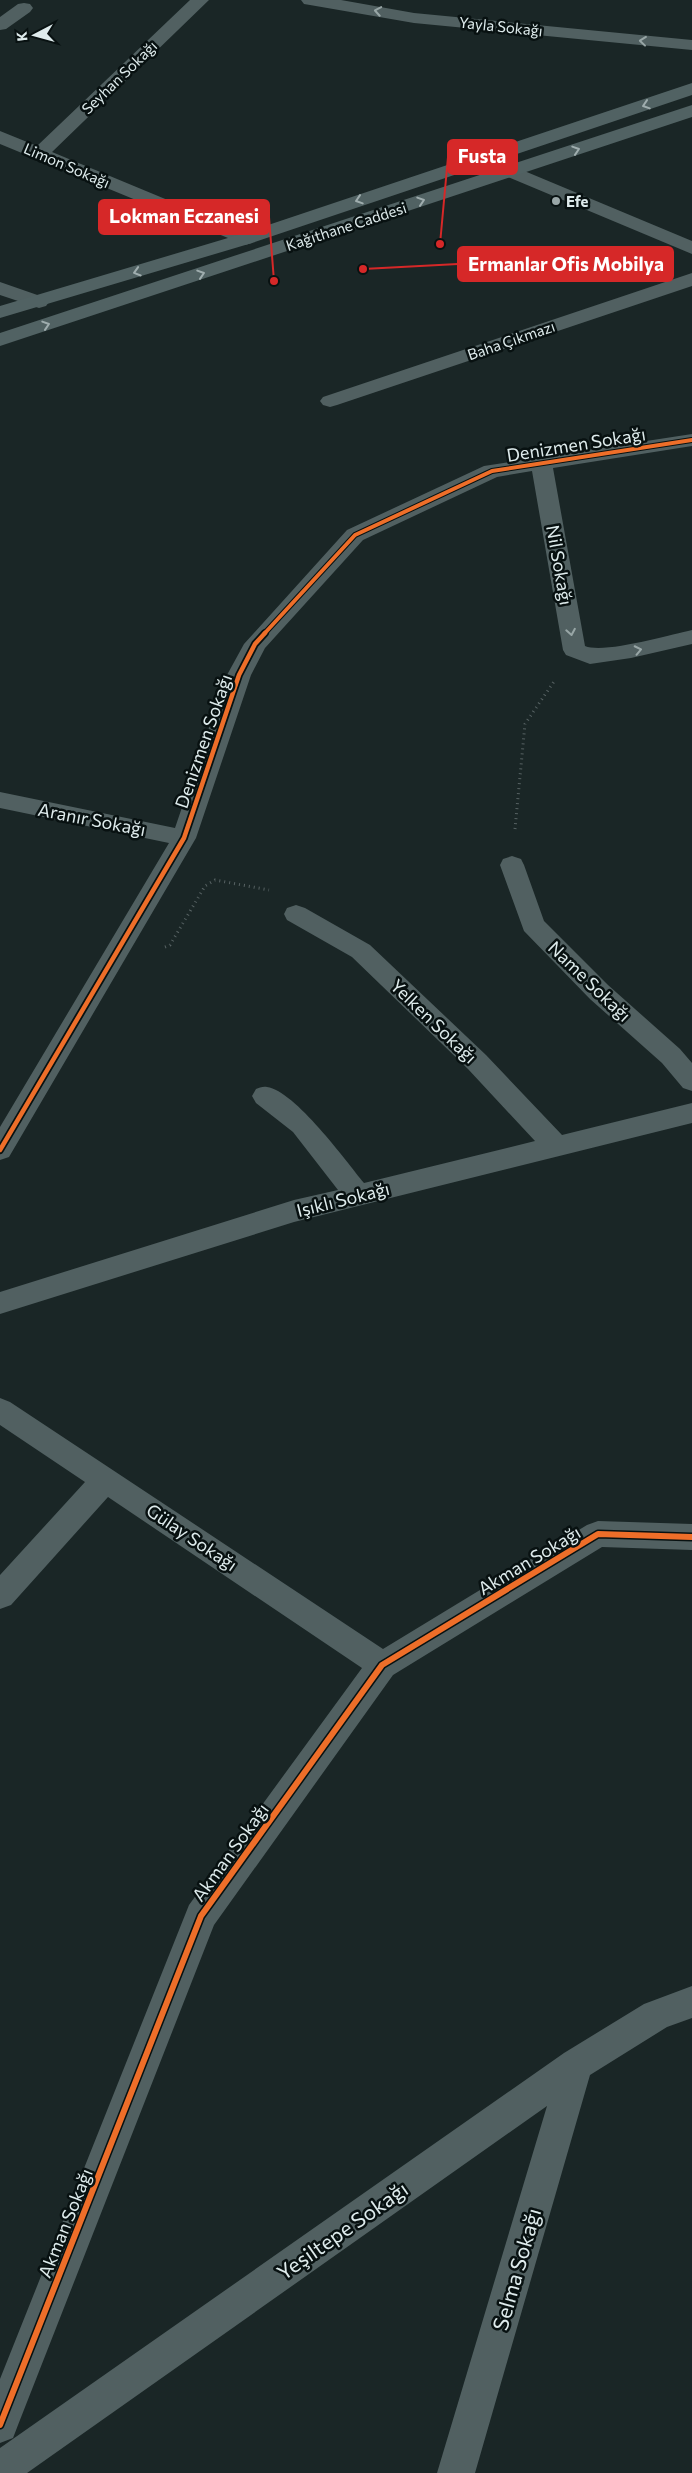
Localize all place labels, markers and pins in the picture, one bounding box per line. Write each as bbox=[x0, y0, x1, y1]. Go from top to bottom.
callout: Fusta bbox=[448, 140, 517, 174]
place label: Efe bbox=[566, 192, 589, 210]
marker: Efe bbox=[550, 195, 562, 207]
callout: Lokman Eczanesi bbox=[99, 200, 269, 234]
callout: Ermanlar Ofis Mobilya bbox=[458, 247, 673, 281]

